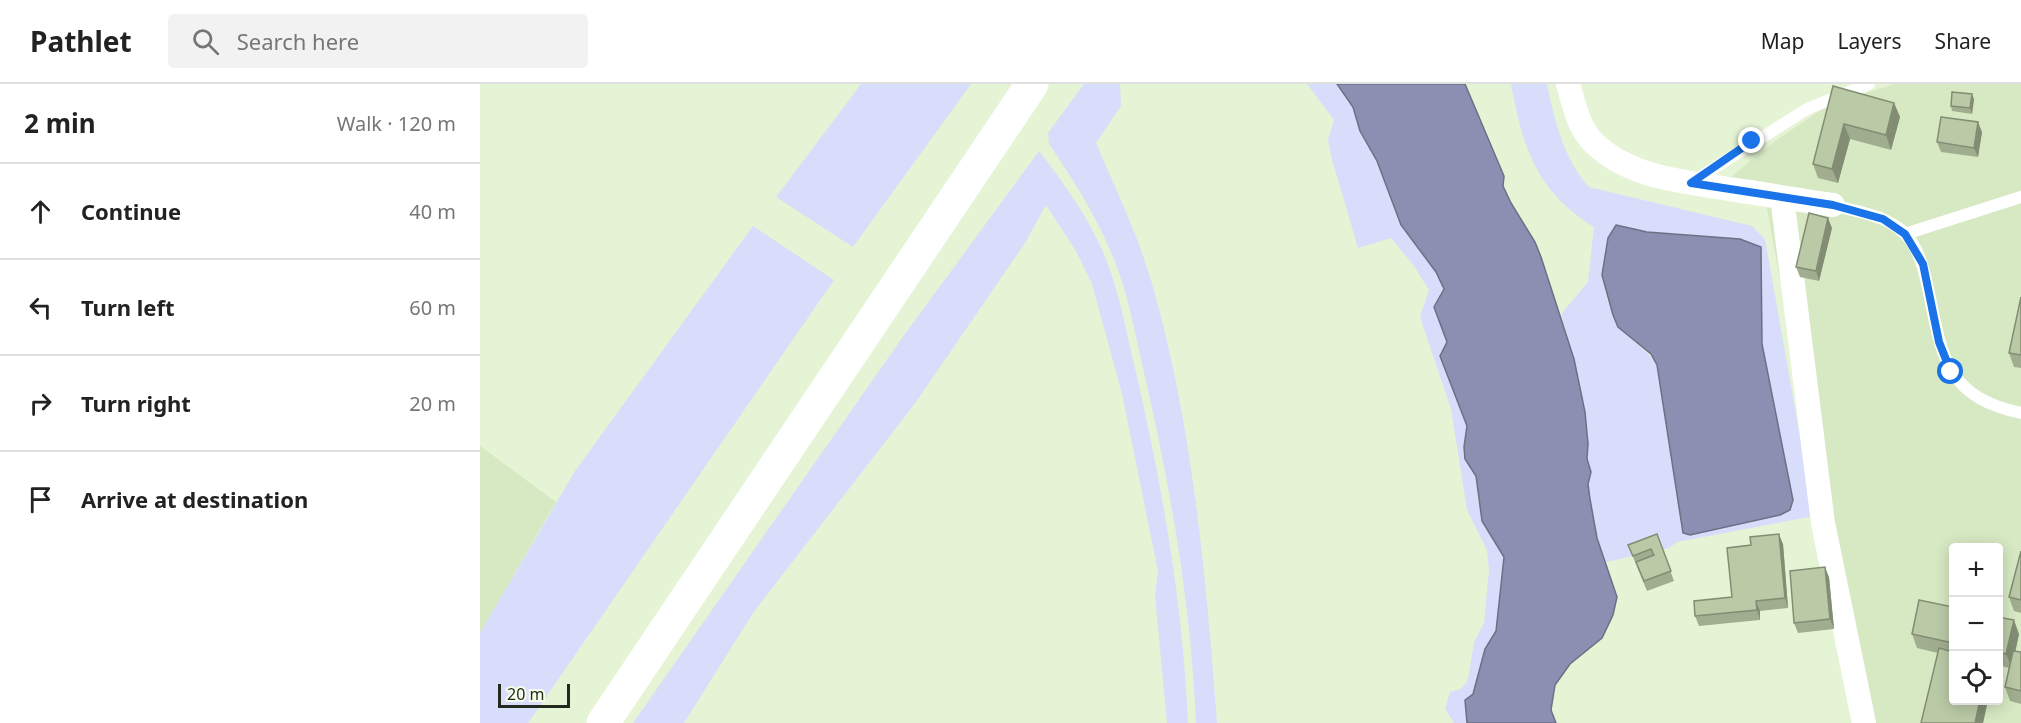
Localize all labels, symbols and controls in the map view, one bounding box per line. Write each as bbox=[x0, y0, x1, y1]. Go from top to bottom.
search box bbox=[168, 14, 588, 68]
text: Pathlet bbox=[30, 22, 132, 60]
icon: search bbox=[189, 25, 222, 58]
text: Search here bbox=[237, 26, 359, 56]
text: Map bbox=[1761, 27, 1805, 55]
text: Layers bbox=[1838, 27, 1902, 55]
text: Share bbox=[1935, 27, 1991, 55]
text: 2 min bbox=[24, 105, 96, 141]
text: Walk · 120 m bbox=[337, 110, 456, 137]
route end bbox=[1738, 127, 1764, 153]
icon: ahead bbox=[24, 195, 57, 228]
text: Continue bbox=[81, 196, 181, 226]
text: 40 m bbox=[409, 198, 456, 225]
icon: left bbox=[24, 291, 57, 324]
text: Turn left bbox=[81, 292, 175, 322]
text: 60 m bbox=[409, 294, 456, 321]
route start bbox=[1937, 358, 1963, 384]
icon: right bbox=[24, 387, 57, 420]
text: Turn right bbox=[81, 388, 191, 418]
text: 20 m bbox=[409, 390, 456, 417]
icon: arrive bbox=[24, 483, 57, 516]
text: Arrive at destination bbox=[81, 484, 308, 514]
map controls bbox=[1949, 543, 2003, 705]
button: + bbox=[1949, 543, 2003, 597]
button: − bbox=[1949, 597, 2003, 651]
button: locate bbox=[1949, 651, 2003, 705]
scale bar bbox=[498, 681, 570, 708]
text: 20 m bbox=[507, 683, 544, 705]

